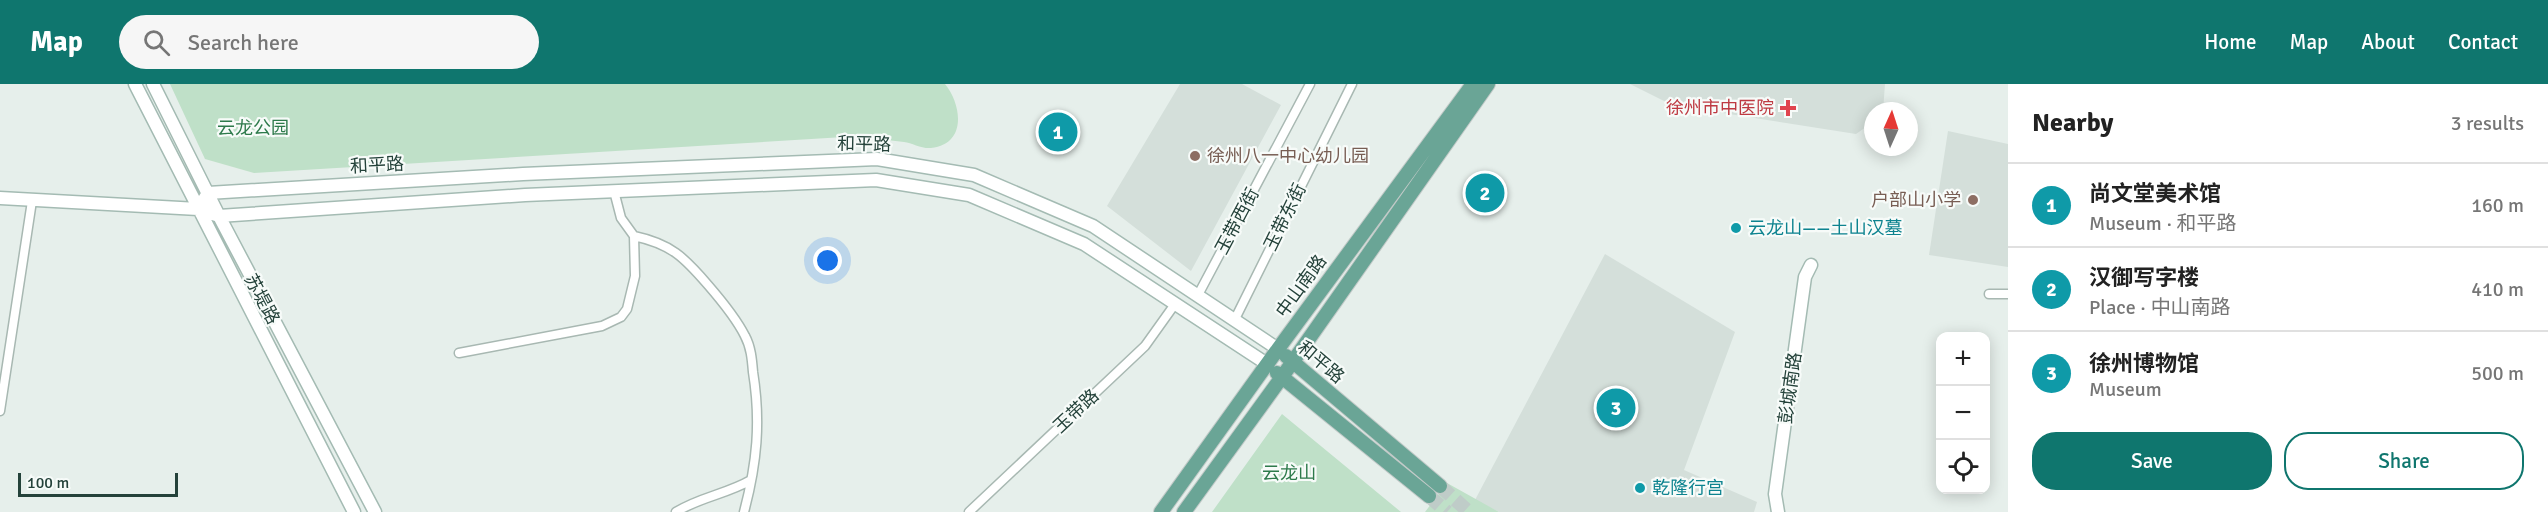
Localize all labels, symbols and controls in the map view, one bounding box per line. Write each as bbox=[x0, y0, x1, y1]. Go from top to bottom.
search box bbox=[119, 15, 539, 69]
text: Map bbox=[30, 25, 83, 59]
icon: search bbox=[140, 26, 173, 59]
text: Search here bbox=[188, 29, 299, 56]
text: Home bbox=[2204, 29, 2257, 55]
text: Map bbox=[2290, 29, 2328, 55]
text: About bbox=[2361, 29, 2415, 55]
text: Contact bbox=[2448, 29, 2518, 55]
place label: 徐州市中医院 bbox=[1666, 97, 1774, 119]
marker: 徐州市中医院 bbox=[1779, 99, 1797, 117]
north arrow bbox=[1864, 102, 1918, 156]
text: Nearby bbox=[2032, 107, 2113, 139]
pin: 1 bbox=[1038, 110, 1078, 154]
text: 3 results bbox=[2451, 111, 2524, 136]
park label: 云龙公园 bbox=[217, 117, 289, 139]
street label: 和平路 bbox=[837, 133, 891, 155]
place label: 徐州八一中心幼儿园 bbox=[1207, 145, 1369, 167]
marker: 徐州八一中心幼儿园 bbox=[1188, 149, 1202, 163]
street label: 和平路 bbox=[349, 153, 405, 177]
pin: 2 bbox=[1466, 170, 1504, 216]
street label: 玉带东街 bbox=[1259, 180, 1311, 254]
text: 尚文堂美术馆 bbox=[2089, 180, 2221, 207]
street label: 玉带西街 bbox=[1210, 184, 1264, 258]
place label: 户部山小学 bbox=[1871, 189, 1961, 211]
marker: 户部山小学 bbox=[1966, 193, 1980, 207]
text: 1 bbox=[2046, 193, 2057, 218]
text: 160 m bbox=[2471, 193, 2524, 218]
text: Museum · 和平路 bbox=[2089, 211, 2237, 236]
place label: 云龙山——土山汉墓 bbox=[1748, 217, 1902, 239]
marker: 云龙山——土山汉墓 bbox=[1729, 221, 1743, 235]
your location bbox=[813, 246, 842, 275]
street label: 中山南路 bbox=[1271, 250, 1331, 322]
text: 汉御写字楼 bbox=[2089, 264, 2199, 291]
street label: 苏堤路 bbox=[240, 270, 284, 328]
text: 2 bbox=[2046, 277, 2057, 302]
text: 410 m bbox=[2471, 277, 2524, 302]
text: Place · 中山南路 bbox=[2089, 295, 2231, 320]
map controls bbox=[1936, 332, 1990, 494]
button: + bbox=[1936, 332, 1990, 386]
street label: 和平路 bbox=[1293, 336, 1349, 388]
text: 徐州博物馆 bbox=[2089, 350, 2199, 377]
street label: 彭城南路 bbox=[1774, 351, 1806, 425]
text: 3 bbox=[2046, 361, 2057, 386]
text: 500 m bbox=[2471, 361, 2524, 386]
text: Museum bbox=[2089, 377, 2162, 402]
street label: 玉带路 bbox=[1049, 385, 1103, 437]
pin: 3 bbox=[1596, 386, 1636, 430]
button: − bbox=[1936, 386, 1990, 440]
button: Save bbox=[2032, 432, 2272, 490]
button: Share bbox=[2284, 432, 2524, 490]
button: locate bbox=[1936, 440, 1990, 494]
park label: 云龙山 bbox=[1262, 462, 1316, 484]
scale bar bbox=[18, 470, 178, 498]
text: 100 m bbox=[27, 473, 69, 493]
place label: 乾隆行宫 bbox=[1652, 477, 1724, 499]
marker: 乾隆行宫 bbox=[1633, 481, 1647, 495]

